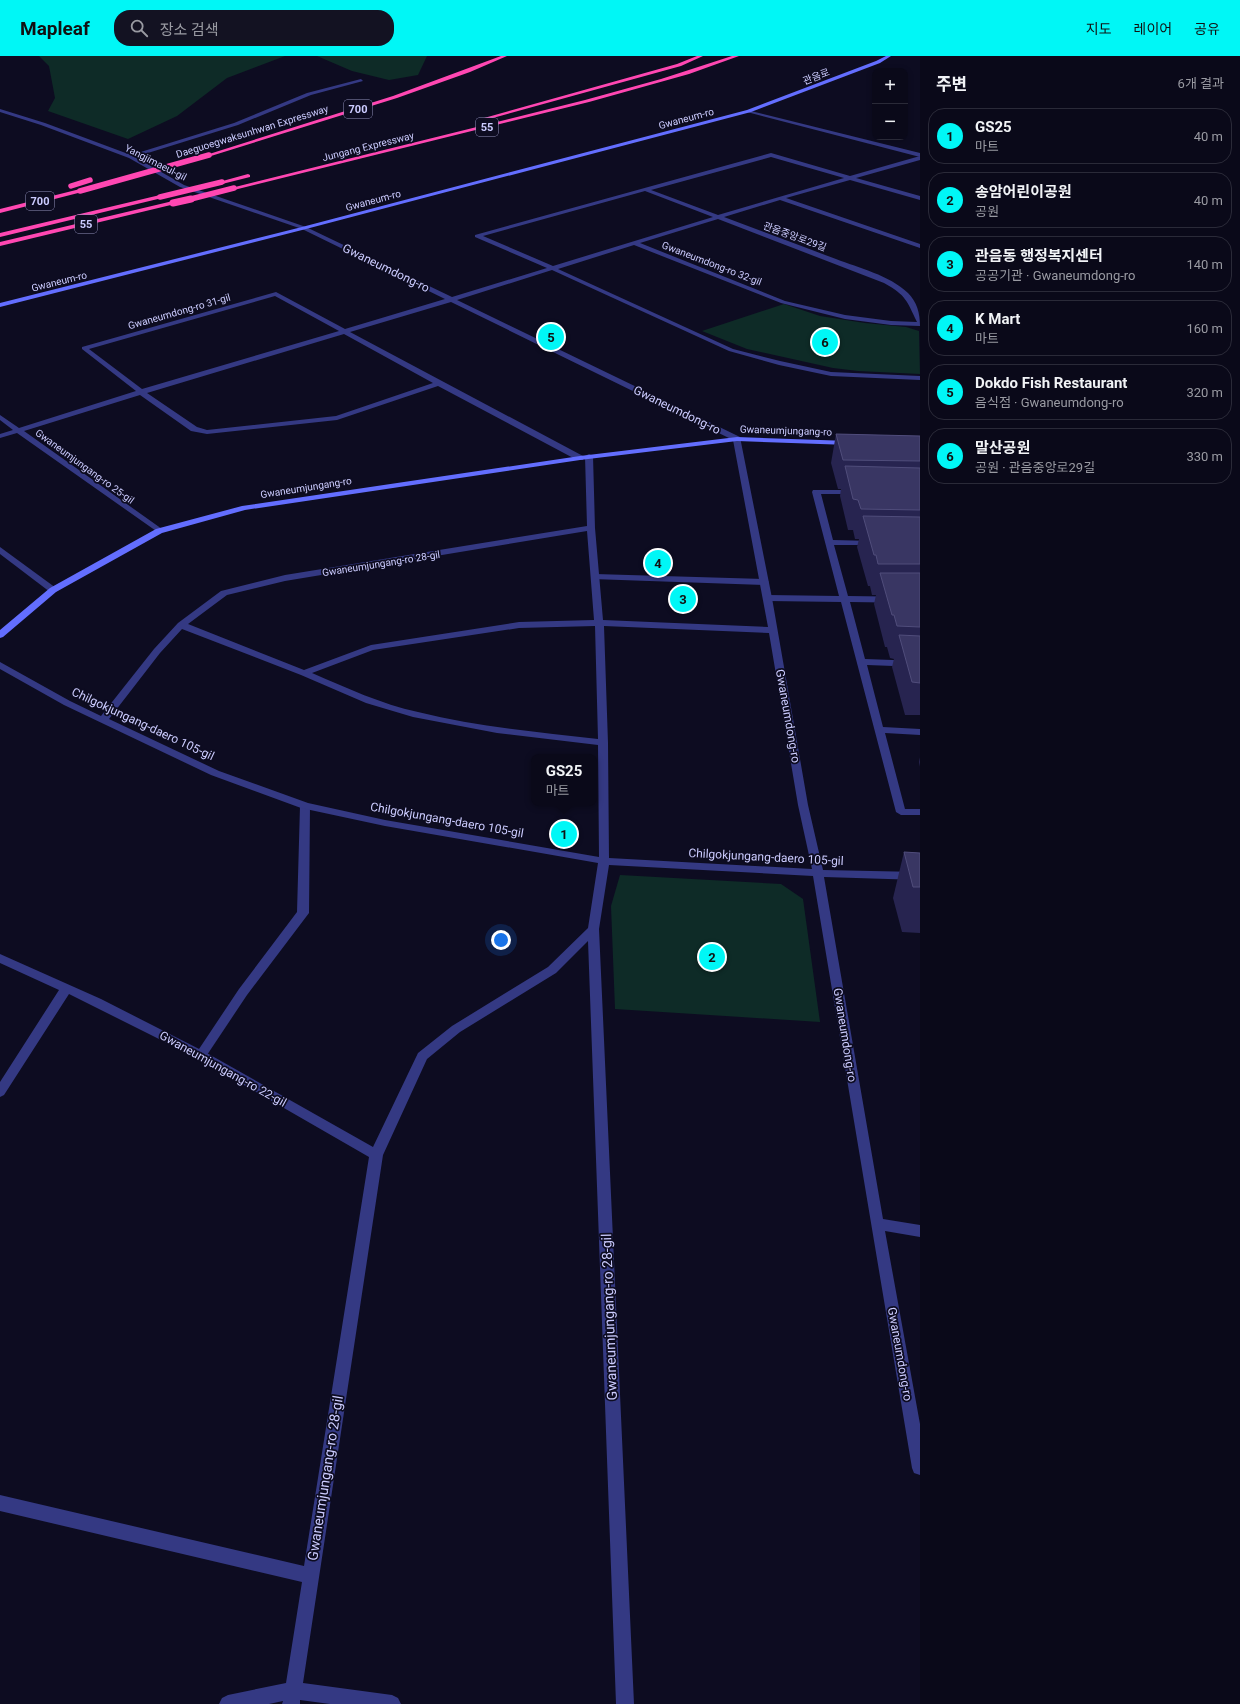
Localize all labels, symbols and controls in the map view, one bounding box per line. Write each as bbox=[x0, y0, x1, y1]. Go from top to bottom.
search box bbox=[114, 10, 394, 46]
text: Mapleaf bbox=[20, 17, 90, 40]
icon: search bbox=[128, 17, 150, 39]
text: 장소 검색 bbox=[160, 21, 219, 39]
text: 지도 bbox=[1086, 21, 1112, 37]
text: 레이어 bbox=[1134, 21, 1172, 37]
text: 공유 bbox=[1194, 21, 1220, 37]
street label: 관음로 bbox=[801, 66, 831, 87]
map controls bbox=[872, 68, 908, 140]
button: + bbox=[872, 68, 908, 104]
text: 주변 bbox=[936, 74, 967, 94]
text: 6개 결과 bbox=[1178, 76, 1224, 91]
road number: 700 bbox=[344, 100, 372, 118]
street label: Daeguoegwaksunhwan Expressway bbox=[175, 103, 330, 160]
button: − bbox=[872, 104, 908, 140]
street label: Gwaneum-ro bbox=[657, 106, 715, 131]
road number: 55 bbox=[476, 118, 498, 136]
text: GS25 bbox=[975, 118, 1012, 136]
text: 1 bbox=[946, 129, 954, 144]
text: 40 m bbox=[1194, 129, 1223, 144]
street label: Jungang Expressway bbox=[321, 130, 415, 163]
text: 마트 bbox=[975, 139, 999, 154]
street label: Yangjimaeul-gil bbox=[123, 142, 188, 183]
text: 송암어린이공원 bbox=[975, 183, 1072, 201]
street label: Gwaneum-ro bbox=[344, 188, 402, 213]
road number: 700 bbox=[26, 192, 54, 210]
text: 2 bbox=[946, 193, 954, 208]
text: 40 m bbox=[1194, 193, 1223, 208]
text: 공원 bbox=[975, 204, 999, 219]
road number: 55 bbox=[75, 215, 97, 233]
street label: 관음중앙로29길 bbox=[762, 220, 828, 253]
street label: Gwaneumdong-ro 32-gil bbox=[660, 239, 763, 288]
street label: Gwaneumdong-ro bbox=[340, 241, 432, 295]
text: 관음동 행정복지센터 bbox=[975, 247, 1103, 265]
text: 3 bbox=[946, 257, 954, 272]
text: 140 m bbox=[1186, 257, 1223, 272]
text: 공공기관 · Gwaneumdong-ro bbox=[975, 268, 1136, 283]
street label: Gwaneum-ro bbox=[30, 269, 88, 294]
street label: Gwaneumdong-ro 31-gil bbox=[127, 292, 232, 331]
text: K Mart bbox=[975, 310, 1020, 328]
text: 4 bbox=[946, 321, 954, 336]
text: 160 m bbox=[1186, 321, 1223, 336]
pin: 5 bbox=[538, 322, 564, 352]
pin: 6 bbox=[812, 327, 838, 357]
text: 마트 bbox=[975, 331, 999, 346]
text: Dokdo Fish Restaurant bbox=[975, 374, 1127, 392]
street label: Gwaneumdong-ro bbox=[631, 383, 723, 437]
text: 5 bbox=[946, 385, 954, 400]
text: 320 m bbox=[1186, 385, 1223, 400]
text: 음식점 · Gwaneumdong-ro bbox=[975, 395, 1124, 410]
street label: Gwaneumjungang-ro bbox=[740, 423, 833, 438]
street label: Gwaneumjungang-ro 25-gil bbox=[33, 427, 136, 506]
text: 말산공원 bbox=[975, 439, 1030, 457]
text: 6 bbox=[946, 449, 954, 464]
text: 330 m bbox=[1186, 449, 1223, 464]
text: 공원 · 관음중앙로29길 bbox=[975, 460, 1095, 475]
street label: Gwaneumjungang-ro bbox=[260, 475, 353, 500]
pin: 4 bbox=[645, 548, 671, 578]
street label: Gwaneumjungang-ro 28-gil bbox=[321, 549, 441, 578]
pin: 3 bbox=[670, 584, 696, 614]
street label: Gwaneumdong-ro bbox=[773, 668, 803, 764]
street label: Chilgokjungang-daero 105-gil bbox=[70, 685, 216, 763]
popup bbox=[531, 754, 597, 806]
text: GS25 bbox=[546, 762, 582, 780]
text: 마트 bbox=[546, 783, 570, 798]
street label: Chilgokjungang-daero 105-gil bbox=[369, 800, 525, 840]
pin: 1 bbox=[551, 819, 577, 849]
street label: Chilgokjungang-daero 105-gil bbox=[688, 846, 844, 868]
your location bbox=[491, 930, 511, 950]
pin: 2 bbox=[699, 942, 725, 972]
street label: Gwaneumdong-ro bbox=[831, 987, 859, 1083]
street label: Gwaneumjungang-ro 22-gil bbox=[157, 1028, 289, 1110]
street label: Gwaneumjungang-ro 28-gil bbox=[598, 1233, 620, 1401]
street label: Gwaneumdong-ro bbox=[885, 1306, 915, 1402]
street label: Gwaneumjungang-ro 28-gil bbox=[304, 1394, 346, 1562]

